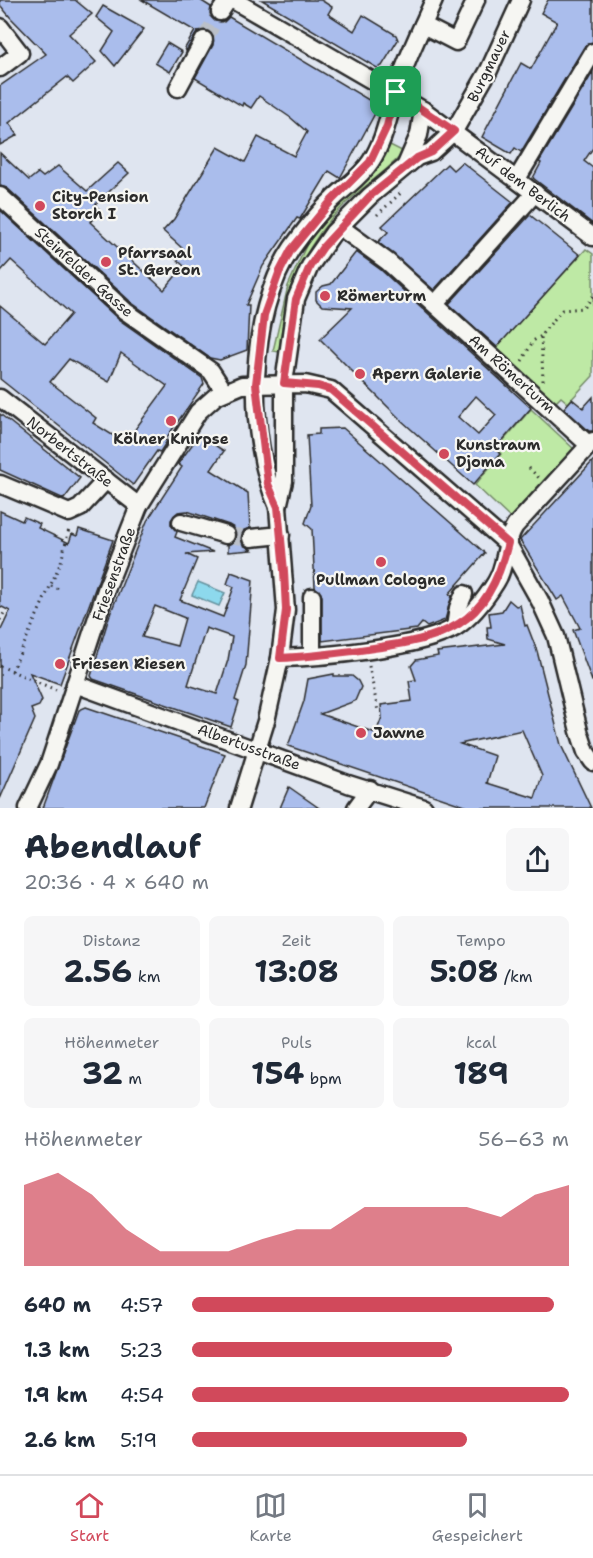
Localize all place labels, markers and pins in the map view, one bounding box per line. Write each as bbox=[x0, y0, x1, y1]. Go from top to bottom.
pin bbox=[370, 66, 421, 117]
place label: City-Pension Storch I bbox=[52, 187, 149, 224]
marker: City-Pension Storch I bbox=[33, 199, 47, 213]
place label: Pfarrsaal St. Gereon bbox=[118, 243, 200, 280]
marker: Pfarrsaal St. Gereon bbox=[99, 255, 113, 269]
place label: Römerturm bbox=[337, 286, 426, 306]
marker: Römerturm bbox=[318, 289, 332, 303]
place label: Apern Galerie bbox=[372, 364, 482, 384]
marker: Apern Galerie bbox=[353, 367, 367, 381]
marker: Kölner Knirpse bbox=[164, 414, 178, 428]
place label: Kölner Knirpse bbox=[113, 429, 229, 449]
place label: Kunstraum Djoma bbox=[456, 435, 541, 472]
marker: Kunstraum Djoma bbox=[437, 447, 451, 461]
marker: Pullman Cologne bbox=[374, 555, 388, 569]
place label: Pullman Cologne bbox=[316, 570, 446, 590]
place label: Friesen Riesen bbox=[72, 654, 185, 674]
marker: Friesen Riesen bbox=[53, 657, 67, 671]
place label: Jawne bbox=[373, 723, 425, 743]
marker: Jawne bbox=[354, 726, 368, 740]

